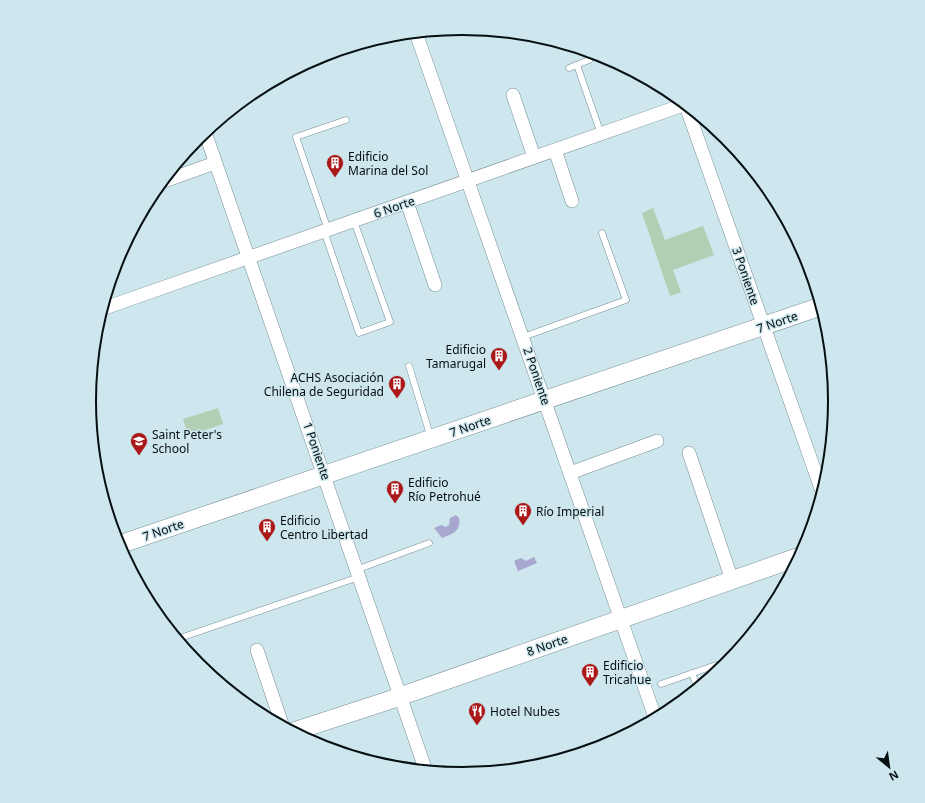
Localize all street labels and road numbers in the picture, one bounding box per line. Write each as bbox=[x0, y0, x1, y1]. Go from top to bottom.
street label: 6 Norte bbox=[371, 192, 417, 222]
street label: 3 Poniente bbox=[728, 245, 764, 307]
street label: 7 Norte bbox=[754, 307, 800, 337]
street label: 2 Poniente bbox=[519, 345, 555, 407]
street label: 7 Norte bbox=[447, 411, 493, 441]
street label: 1 Poniente bbox=[299, 420, 335, 482]
street label: 7 Norte bbox=[140, 515, 186, 545]
street label: 8 Norte bbox=[524, 630, 570, 660]

